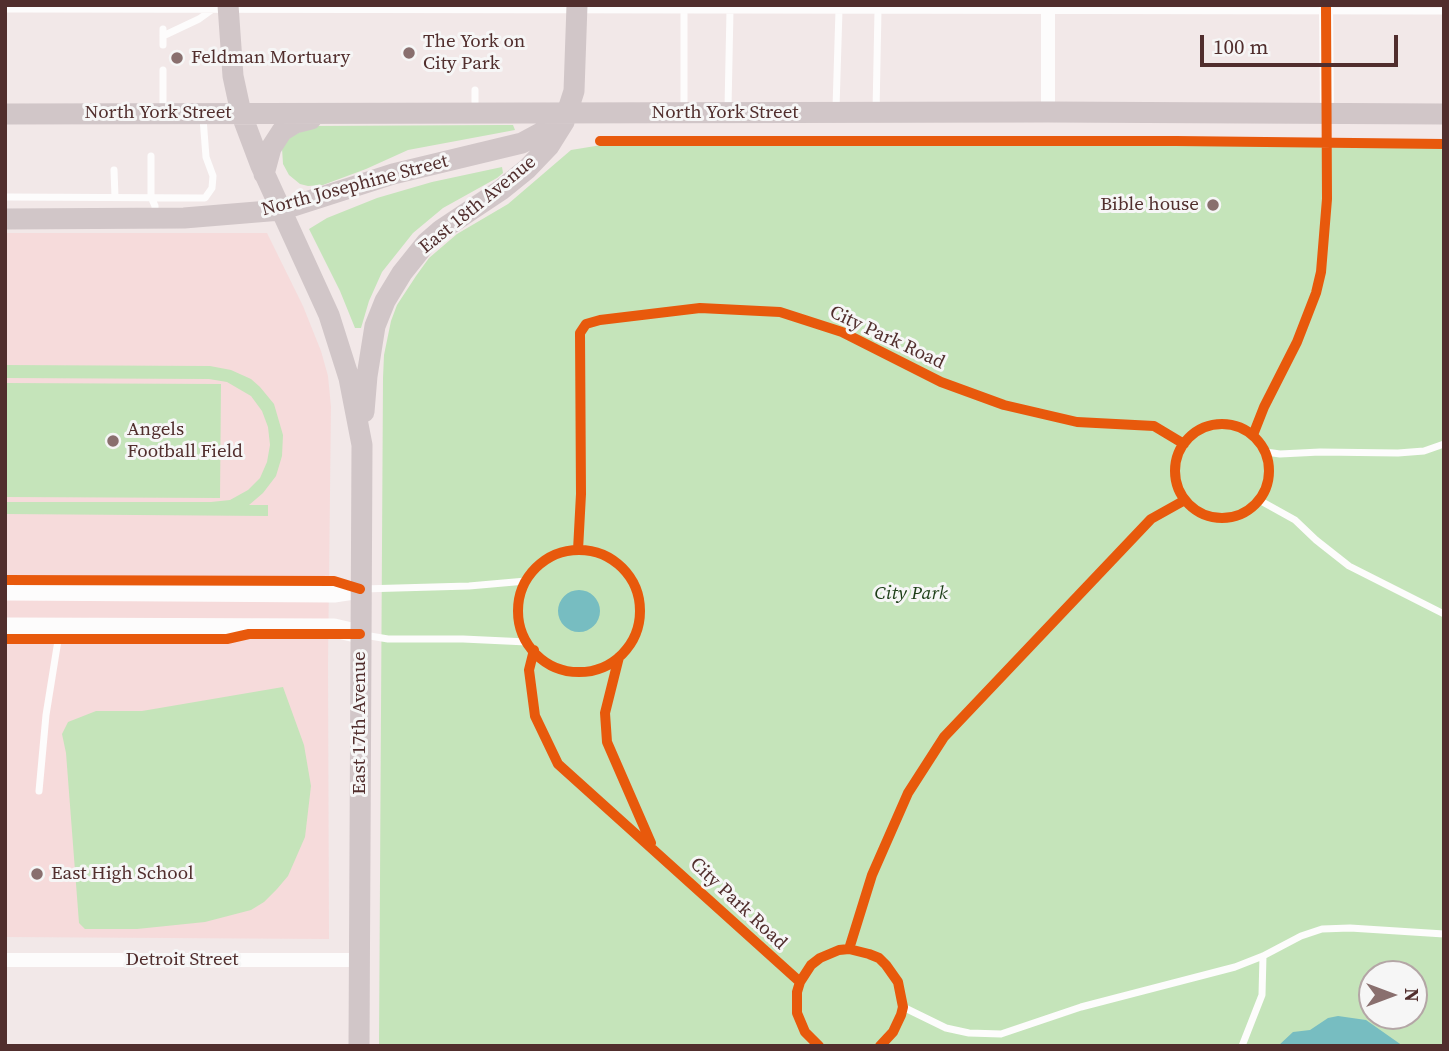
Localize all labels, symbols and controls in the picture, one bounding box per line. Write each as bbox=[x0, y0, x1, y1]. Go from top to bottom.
scale bar bbox=[1204, 21, 1402, 65]
place label: The York on City Park bbox=[423, 31, 525, 75]
text: 100 m bbox=[1213, 32, 1268, 61]
marker: The York on City Park bbox=[401, 45, 417, 61]
place label: Feldman Mortuary bbox=[191, 47, 350, 69]
marker: Feldman Mortuary bbox=[169, 50, 185, 66]
street label: North York Street bbox=[84, 102, 232, 124]
street label: North York Street bbox=[651, 102, 799, 124]
street label: North Josephine Street bbox=[259, 150, 451, 222]
street label: East 18th Avenue bbox=[415, 151, 541, 259]
place label: Bible house bbox=[1100, 194, 1199, 216]
marker: Bible house bbox=[1205, 197, 1221, 213]
street label: City Park Road bbox=[826, 301, 948, 375]
place label: Angels Football Field bbox=[127, 419, 243, 463]
marker: Angels Football Field bbox=[105, 433, 121, 449]
park label: City Park bbox=[874, 583, 948, 605]
street label: East 17th Avenue bbox=[349, 651, 371, 795]
street label: City Park Road bbox=[685, 853, 791, 955]
place label: East High School bbox=[51, 863, 194, 885]
marker: East High School bbox=[29, 866, 45, 882]
street label: Detroit Street bbox=[125, 949, 239, 971]
north arrow bbox=[1358, 960, 1428, 1030]
text: N bbox=[1399, 988, 1425, 1002]

